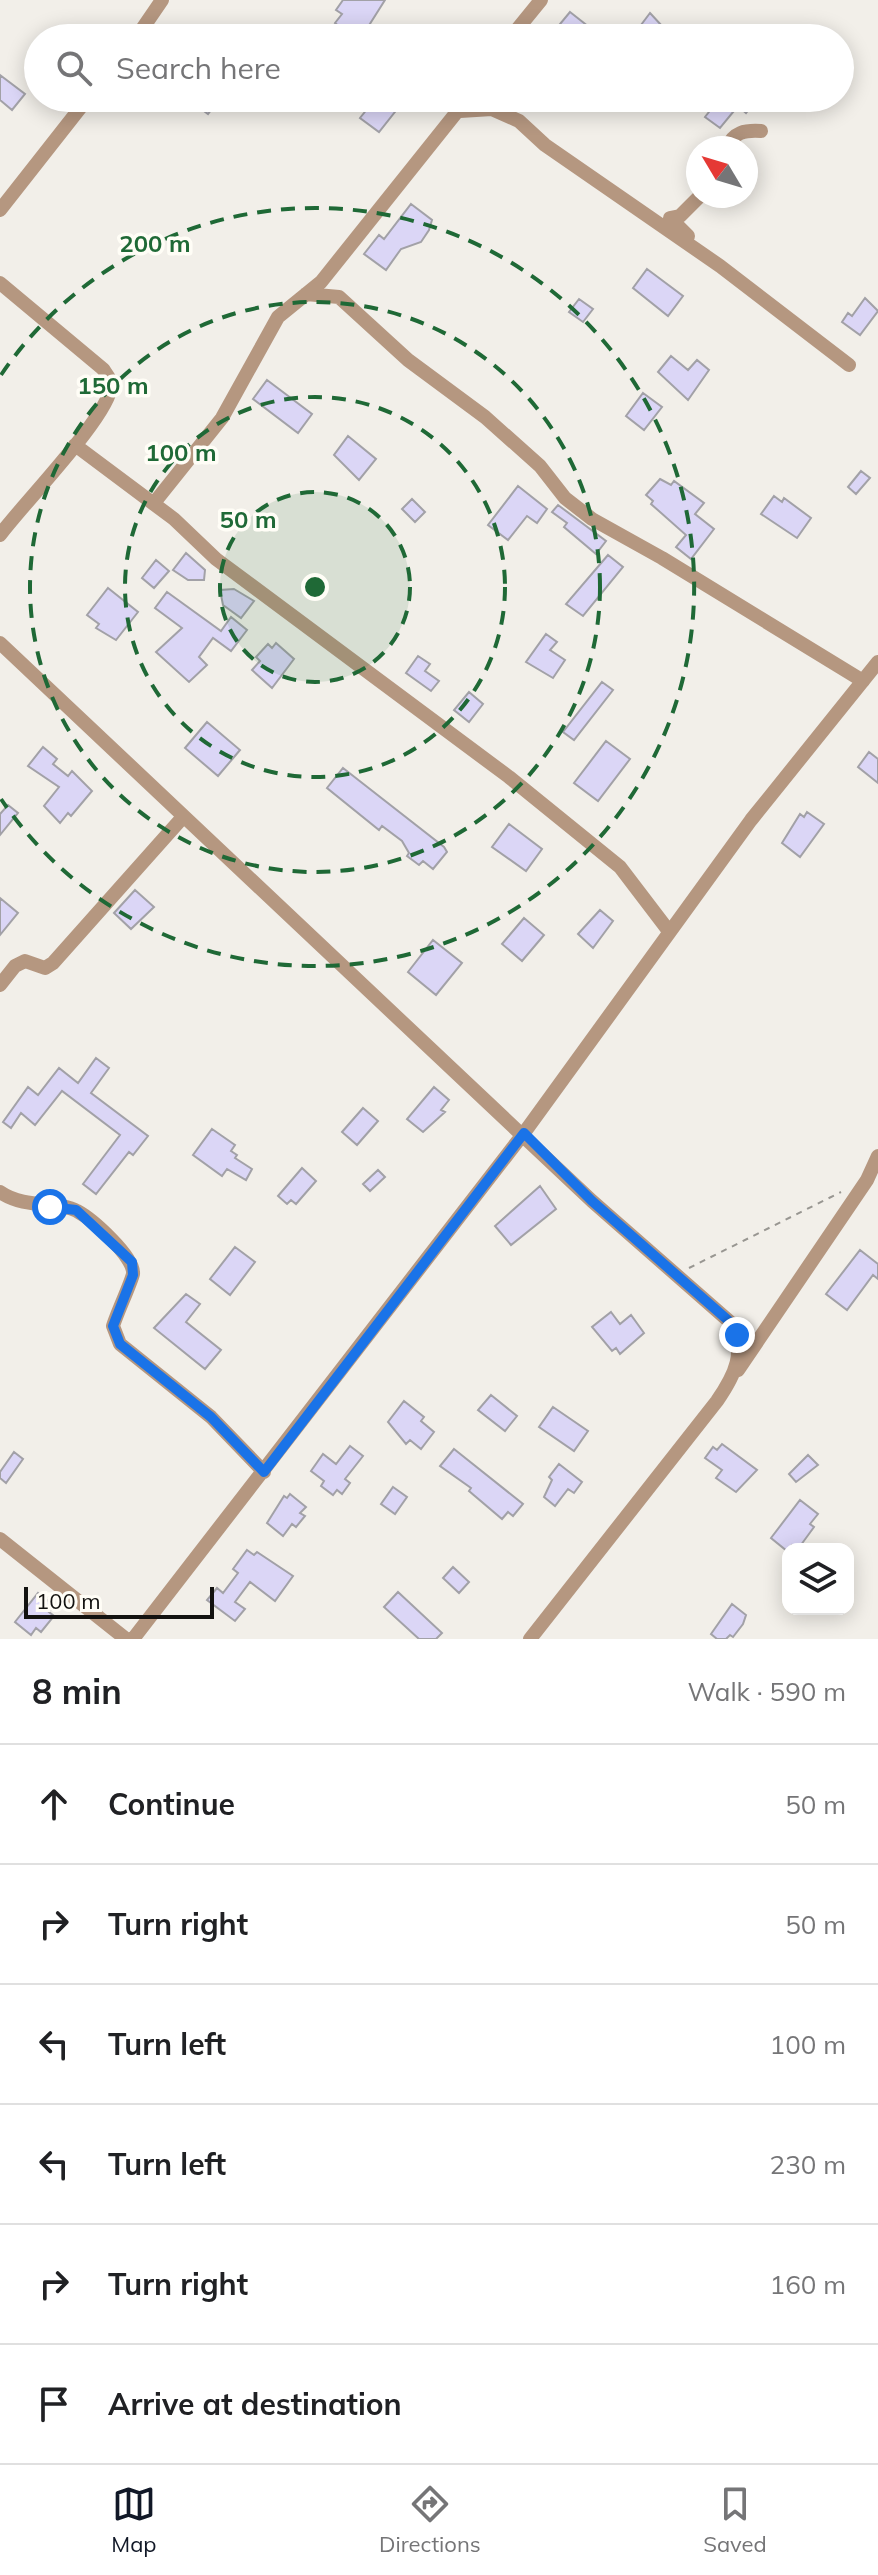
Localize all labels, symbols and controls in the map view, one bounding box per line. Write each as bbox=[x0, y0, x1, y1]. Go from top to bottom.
search box bbox=[24, 24, 854, 112]
icon: search bbox=[52, 46, 96, 90]
text: Search here bbox=[116, 49, 281, 87]
north arrow bbox=[686, 136, 758, 208]
text: 200 m bbox=[119, 228, 191, 258]
text: 150 m bbox=[77, 370, 149, 400]
text: 100 m bbox=[145, 437, 217, 467]
text: 50 m bbox=[220, 504, 276, 534]
centre of rings bbox=[301, 573, 329, 601]
route start bbox=[32, 1189, 68, 1225]
route end bbox=[719, 1317, 755, 1353]
map controls bbox=[782, 1543, 854, 1615]
button: layers bbox=[782, 1543, 854, 1615]
scale bar bbox=[24, 1583, 214, 1619]
text: 100 m bbox=[36, 1587, 101, 1615]
text: 8 min bbox=[32, 1670, 122, 1713]
text: Walk · 590 m bbox=[687, 1675, 846, 1708]
icon: ahead bbox=[32, 1782, 76, 1826]
text: Continue bbox=[108, 1785, 235, 1823]
text: 50 m bbox=[785, 1788, 846, 1821]
icon: right bbox=[32, 1902, 76, 1946]
text: Turn right bbox=[108, 1905, 248, 1943]
text: 50 m bbox=[785, 1908, 846, 1941]
icon: left bbox=[32, 2022, 76, 2066]
text: Turn left bbox=[108, 2025, 226, 2063]
text: 100 m bbox=[770, 2028, 846, 2061]
icon: left bbox=[32, 2142, 76, 2186]
text: Turn left bbox=[108, 2145, 226, 2183]
text: 230 m bbox=[770, 2148, 846, 2181]
icon: right bbox=[32, 2262, 76, 2306]
text: Turn right bbox=[108, 2265, 248, 2303]
text: 160 m bbox=[770, 2268, 846, 2301]
icon: arrive bbox=[32, 2382, 76, 2426]
text: Arrive at destination bbox=[108, 2385, 402, 2423]
tab: Map bbox=[111, 2482, 157, 2558]
tab: Directions bbox=[379, 2482, 481, 2558]
tab: Saved bbox=[703, 2482, 767, 2558]

